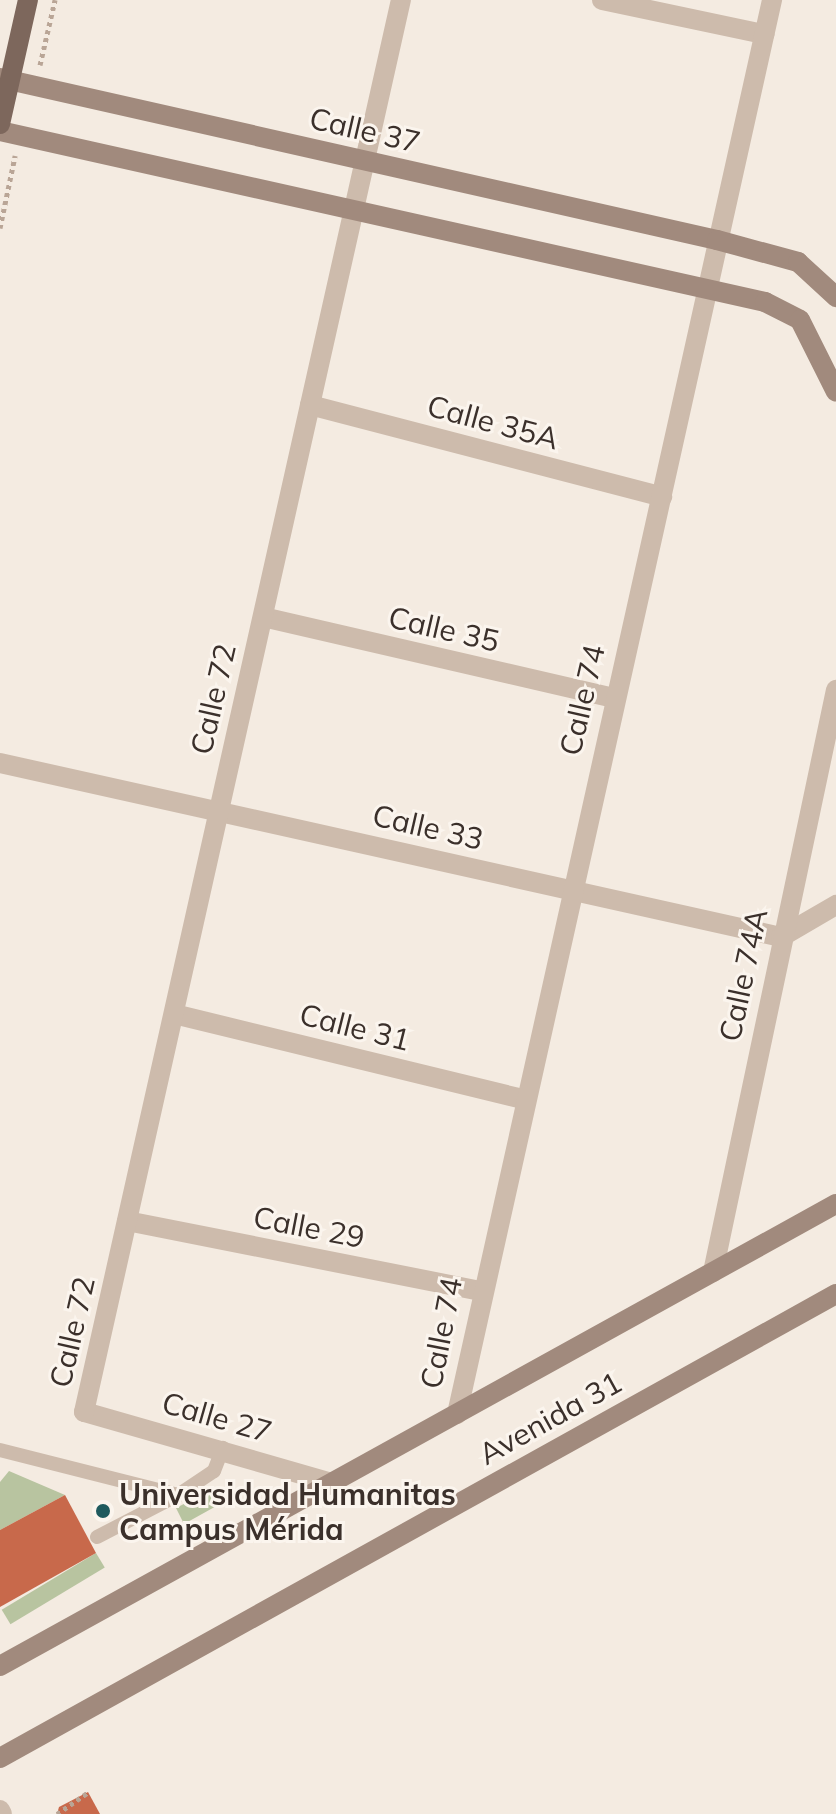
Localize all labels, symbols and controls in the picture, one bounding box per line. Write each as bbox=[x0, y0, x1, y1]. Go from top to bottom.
street label: Calle 37 bbox=[306, 100, 424, 160]
street label: Calle 35A bbox=[423, 387, 563, 457]
street label: Calle 35 bbox=[385, 599, 503, 659]
street label: Calle 72 bbox=[183, 640, 243, 758]
street label: Calle 74 bbox=[552, 641, 612, 759]
street label: Calle 33 bbox=[369, 797, 487, 857]
street label: Calle 74A bbox=[711, 905, 775, 1045]
street label: Calle 31 bbox=[296, 996, 414, 1058]
street label: Calle 29 bbox=[250, 1199, 368, 1255]
street label: Calle 72 bbox=[42, 1273, 102, 1391]
street label: Calle 74 bbox=[413, 1274, 469, 1392]
street label: Avenida 31 bbox=[472, 1364, 628, 1472]
street label: Calle 27 bbox=[158, 1384, 276, 1450]
place label: Universidad Humanitas Campus Mérida bbox=[119, 1476, 456, 1546]
marker: Universidad Humanitas Campus Mérida bbox=[94, 1502, 112, 1520]

